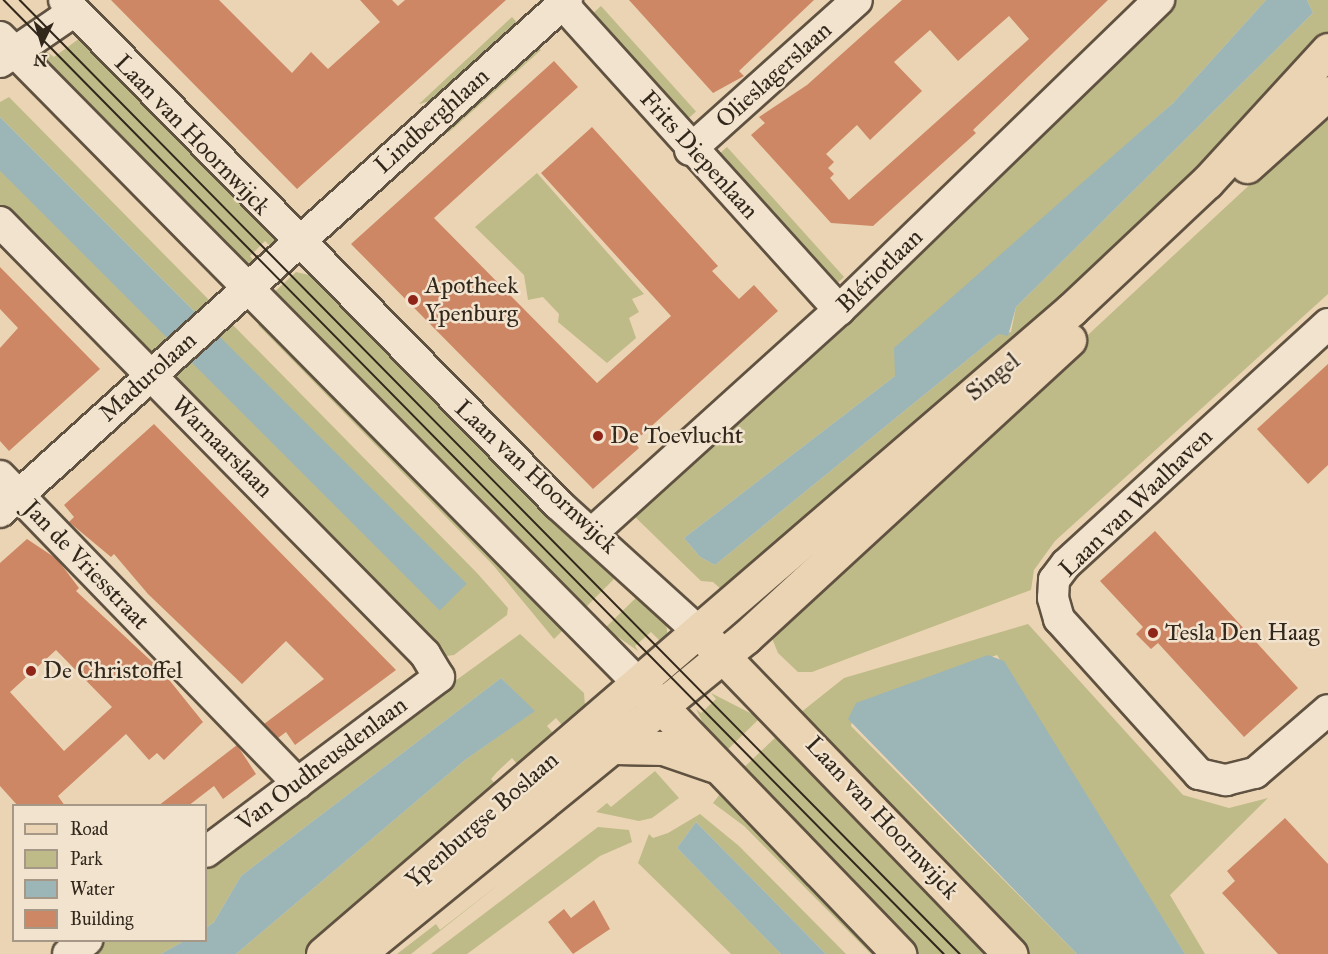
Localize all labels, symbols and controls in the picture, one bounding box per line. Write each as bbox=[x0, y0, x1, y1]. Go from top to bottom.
north arrow bbox=[12, 12, 72, 72]
street label: Olieslagerslaan bbox=[710, 16, 838, 134]
street label: Laan van Hoornwijck bbox=[108, 49, 276, 221]
text: N bbox=[33, 50, 48, 70]
street label: Lindberghlaan bbox=[369, 62, 495, 180]
street label: Frits Diepenlaan bbox=[634, 85, 764, 225]
street label: Blériotlaan bbox=[831, 223, 929, 319]
place label: Apotheek Ypenburg bbox=[425, 272, 518, 328]
marker: Apotheek Ypenburg bbox=[406, 293, 420, 307]
street label: Madurolaan bbox=[94, 326, 202, 428]
street label: Singel bbox=[960, 347, 1026, 407]
street label: Warnaarslaan bbox=[165, 390, 279, 504]
street label: Laan van Hoornwijck bbox=[449, 394, 623, 560]
place label: De Toevlucht bbox=[610, 422, 743, 450]
street label: Laan van Waalhaven bbox=[1053, 423, 1219, 583]
marker: De Toevlucht bbox=[591, 429, 605, 443]
street label: Jan de Vriesstraat bbox=[17, 494, 155, 636]
place label: Tesla Den Haag bbox=[1165, 619, 1319, 647]
marker: Tesla Den Haag bbox=[1146, 626, 1160, 640]
place label: De Christoffel bbox=[43, 657, 183, 685]
marker: De Christoffel bbox=[24, 664, 38, 678]
street label: Van Oudheusdenlaan bbox=[231, 691, 413, 837]
street label: Laan van Hoornwijck bbox=[799, 731, 965, 905]
street label: Ypenburgse Boslaan bbox=[399, 746, 565, 894]
legend bbox=[12, 804, 207, 942]
text: Road bbox=[70, 818, 108, 840]
text: Park bbox=[70, 848, 103, 870]
text: Water bbox=[70, 878, 114, 900]
text: Building bbox=[70, 908, 133, 930]

